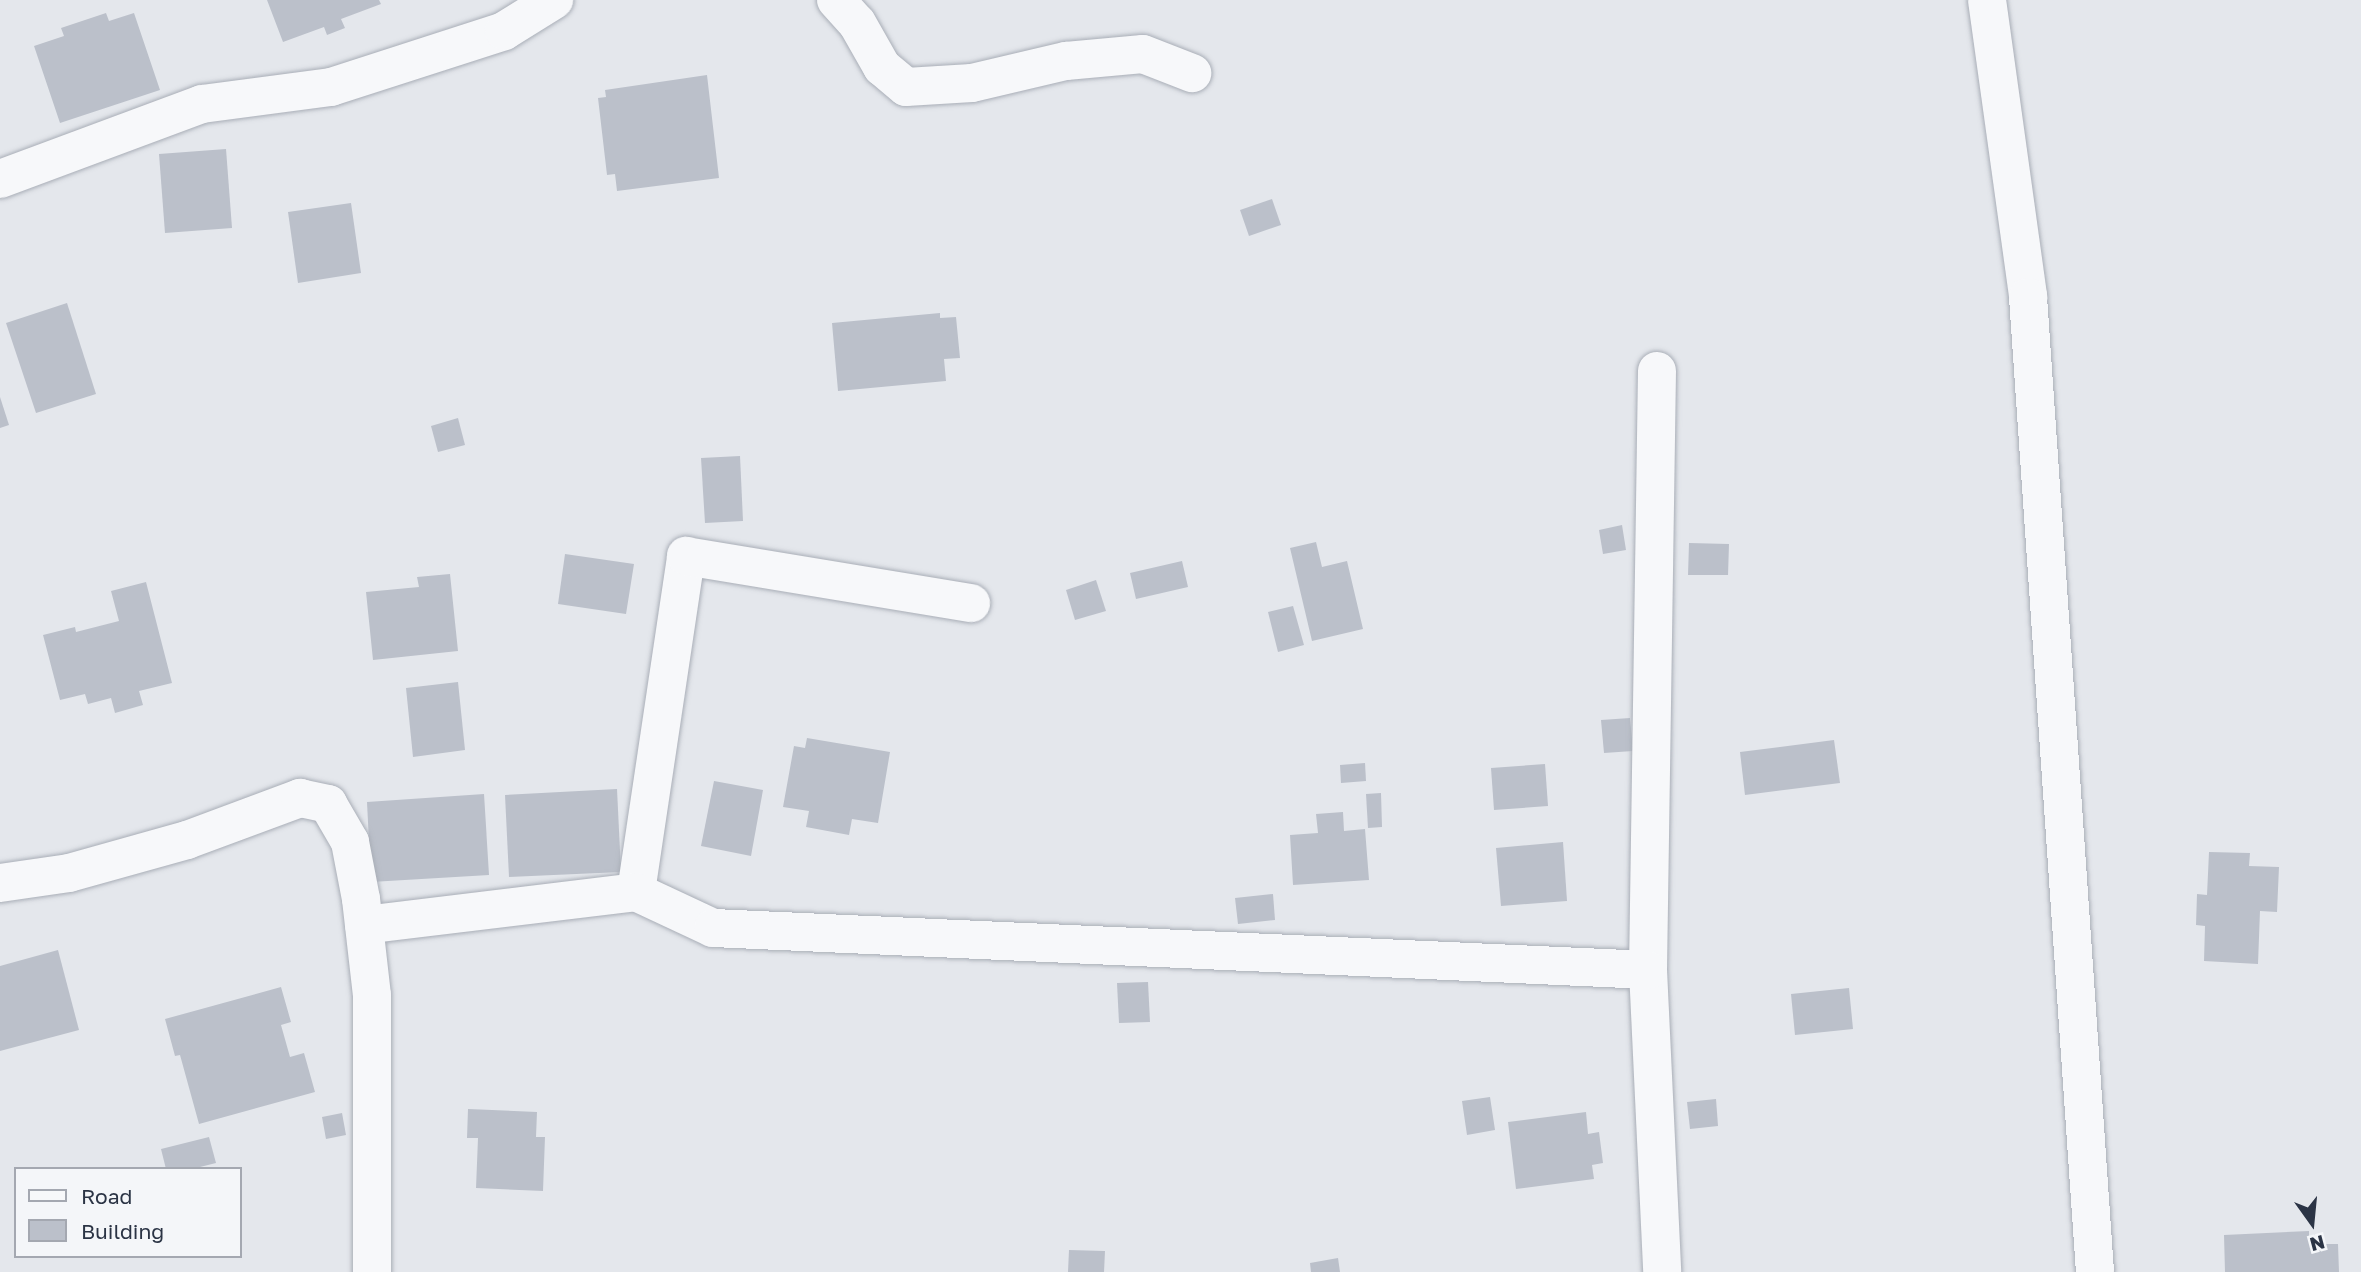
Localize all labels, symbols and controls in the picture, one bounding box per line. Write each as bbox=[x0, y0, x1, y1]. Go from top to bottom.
legend bbox=[14, 1167, 242, 1258]
text: Road bbox=[81, 1183, 132, 1209]
north arrow bbox=[2277, 1188, 2347, 1258]
text: Building bbox=[81, 1218, 164, 1244]
text: N bbox=[2308, 1231, 2328, 1257]

